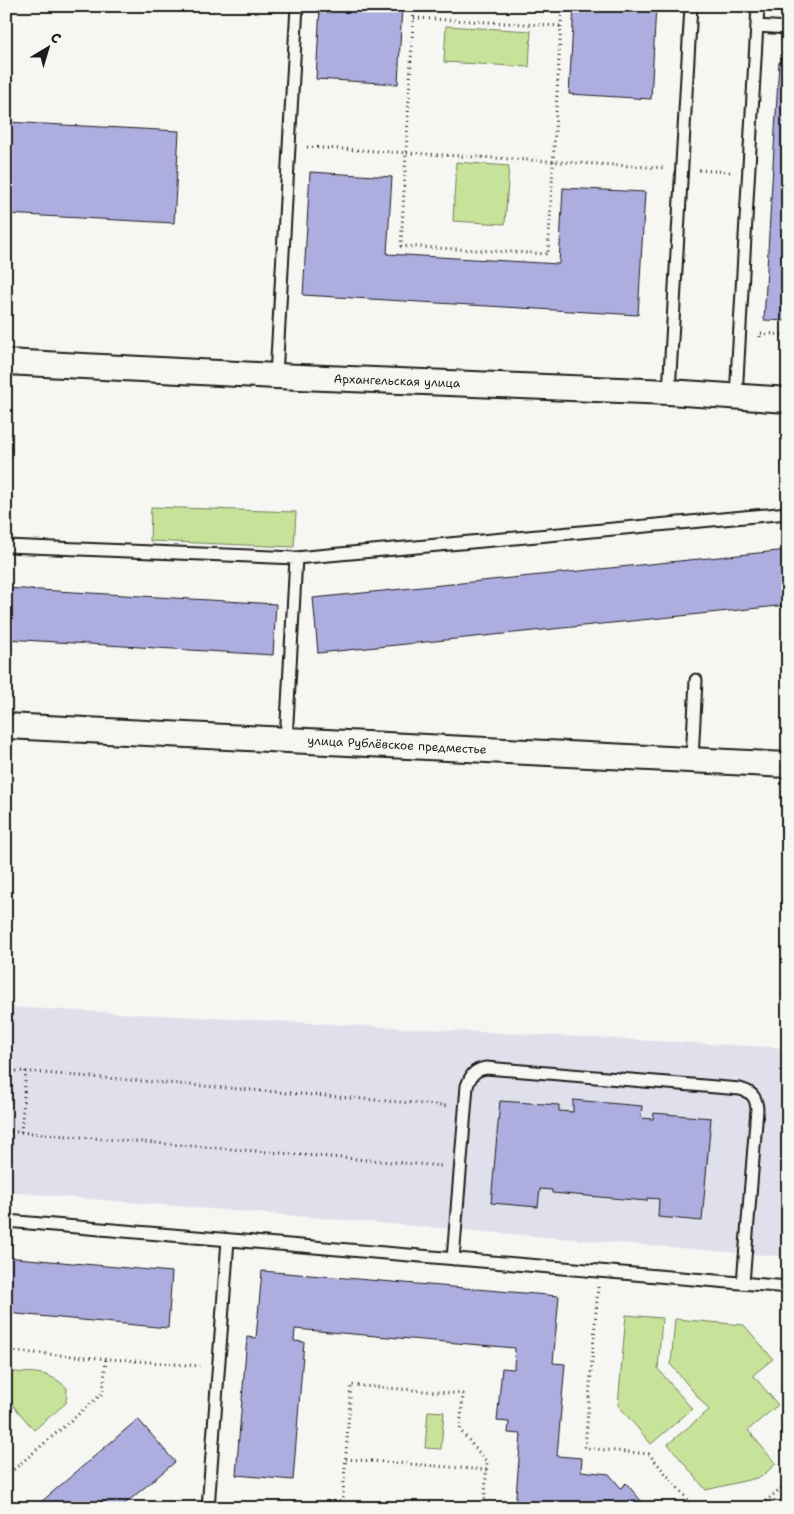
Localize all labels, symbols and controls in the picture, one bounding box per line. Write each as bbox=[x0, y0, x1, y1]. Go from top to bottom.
north arrow bbox=[22, 22, 72, 72]
text: С bbox=[47, 28, 65, 47]
street label: Архангельская улица bbox=[333, 371, 461, 391]
street label: улица Рублёвское предместье bbox=[307, 732, 487, 758]

